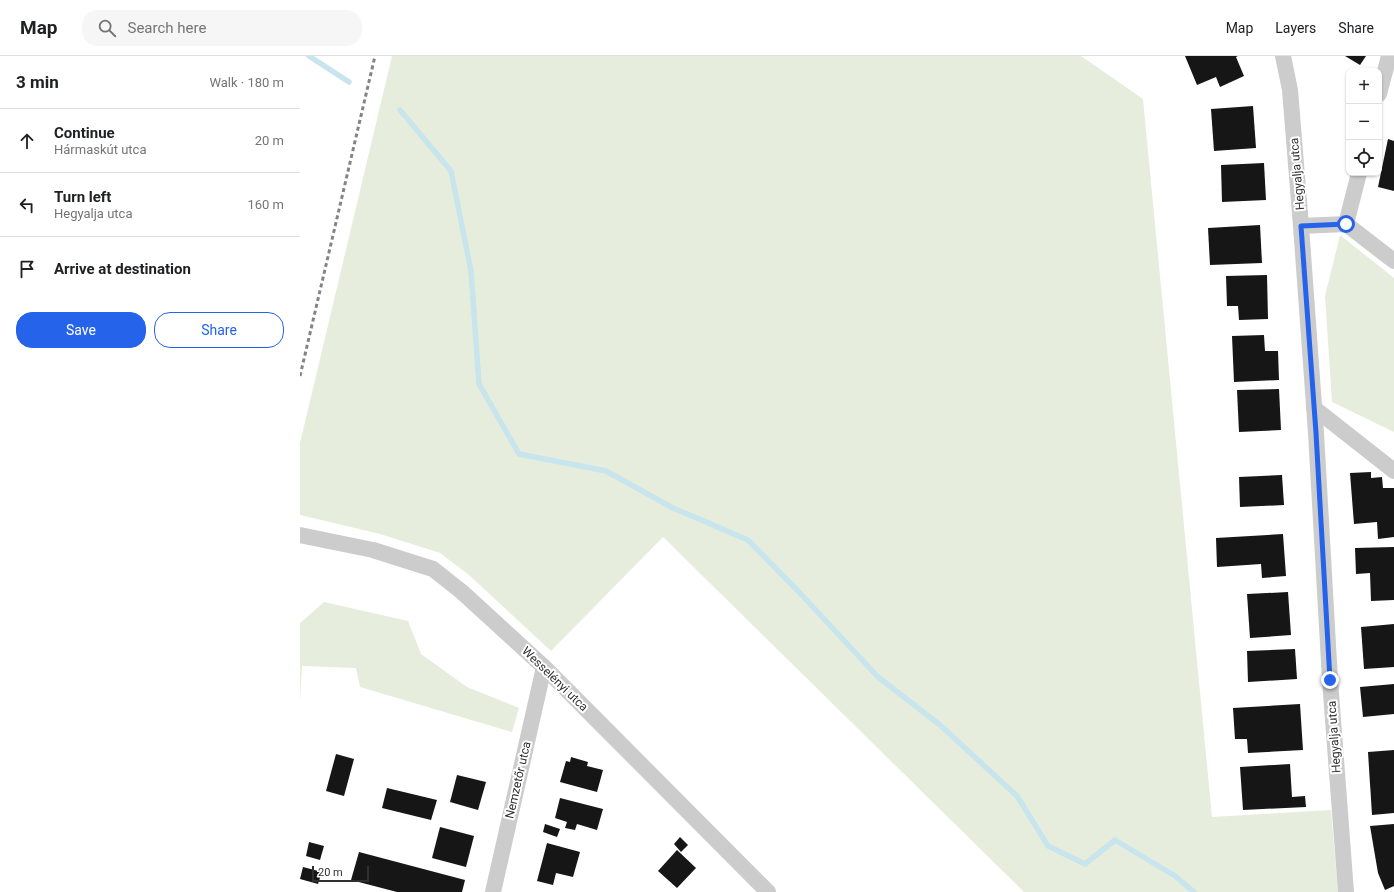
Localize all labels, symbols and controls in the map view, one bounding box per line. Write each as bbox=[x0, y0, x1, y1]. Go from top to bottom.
search box bbox=[82, 10, 362, 46]
text: Map bbox=[20, 16, 58, 39]
icon: search bbox=[96, 17, 118, 39]
text: Search here bbox=[128, 19, 206, 37]
text: Map bbox=[1226, 20, 1253, 36]
text: Layers bbox=[1275, 20, 1316, 36]
text: Share bbox=[1338, 20, 1374, 36]
map controls bbox=[1346, 68, 1382, 176]
button: + bbox=[1346, 68, 1382, 104]
text: 3 min bbox=[16, 72, 59, 92]
text: Walk · 180 m bbox=[209, 75, 284, 90]
button: − bbox=[1346, 104, 1382, 140]
text: Continue bbox=[54, 124, 115, 142]
icon: ahead bbox=[16, 130, 38, 152]
text: 20 m bbox=[255, 133, 284, 148]
street label: Hegyalja utca bbox=[1287, 137, 1307, 211]
button: locate bbox=[1346, 140, 1382, 176]
text: Hármaskút utca bbox=[54, 142, 146, 157]
text: Turn left bbox=[54, 188, 111, 206]
icon: left bbox=[16, 194, 38, 216]
text: 160 m bbox=[247, 197, 284, 212]
text: Hegyalja utca bbox=[54, 206, 132, 221]
route start bbox=[1337, 215, 1355, 233]
icon: arrive bbox=[16, 258, 38, 280]
text: Arrive at destination bbox=[54, 260, 191, 278]
button: Save bbox=[16, 312, 146, 348]
button: Share bbox=[154, 312, 284, 348]
street label: Wesselényi utca bbox=[519, 644, 591, 714]
route end bbox=[1321, 671, 1339, 689]
street label: Hegyalja utca bbox=[1324, 700, 1344, 774]
street label: Nemzetőr utca bbox=[502, 740, 534, 820]
scale bar bbox=[312, 864, 369, 883]
text: 20 m bbox=[318, 866, 343, 879]

